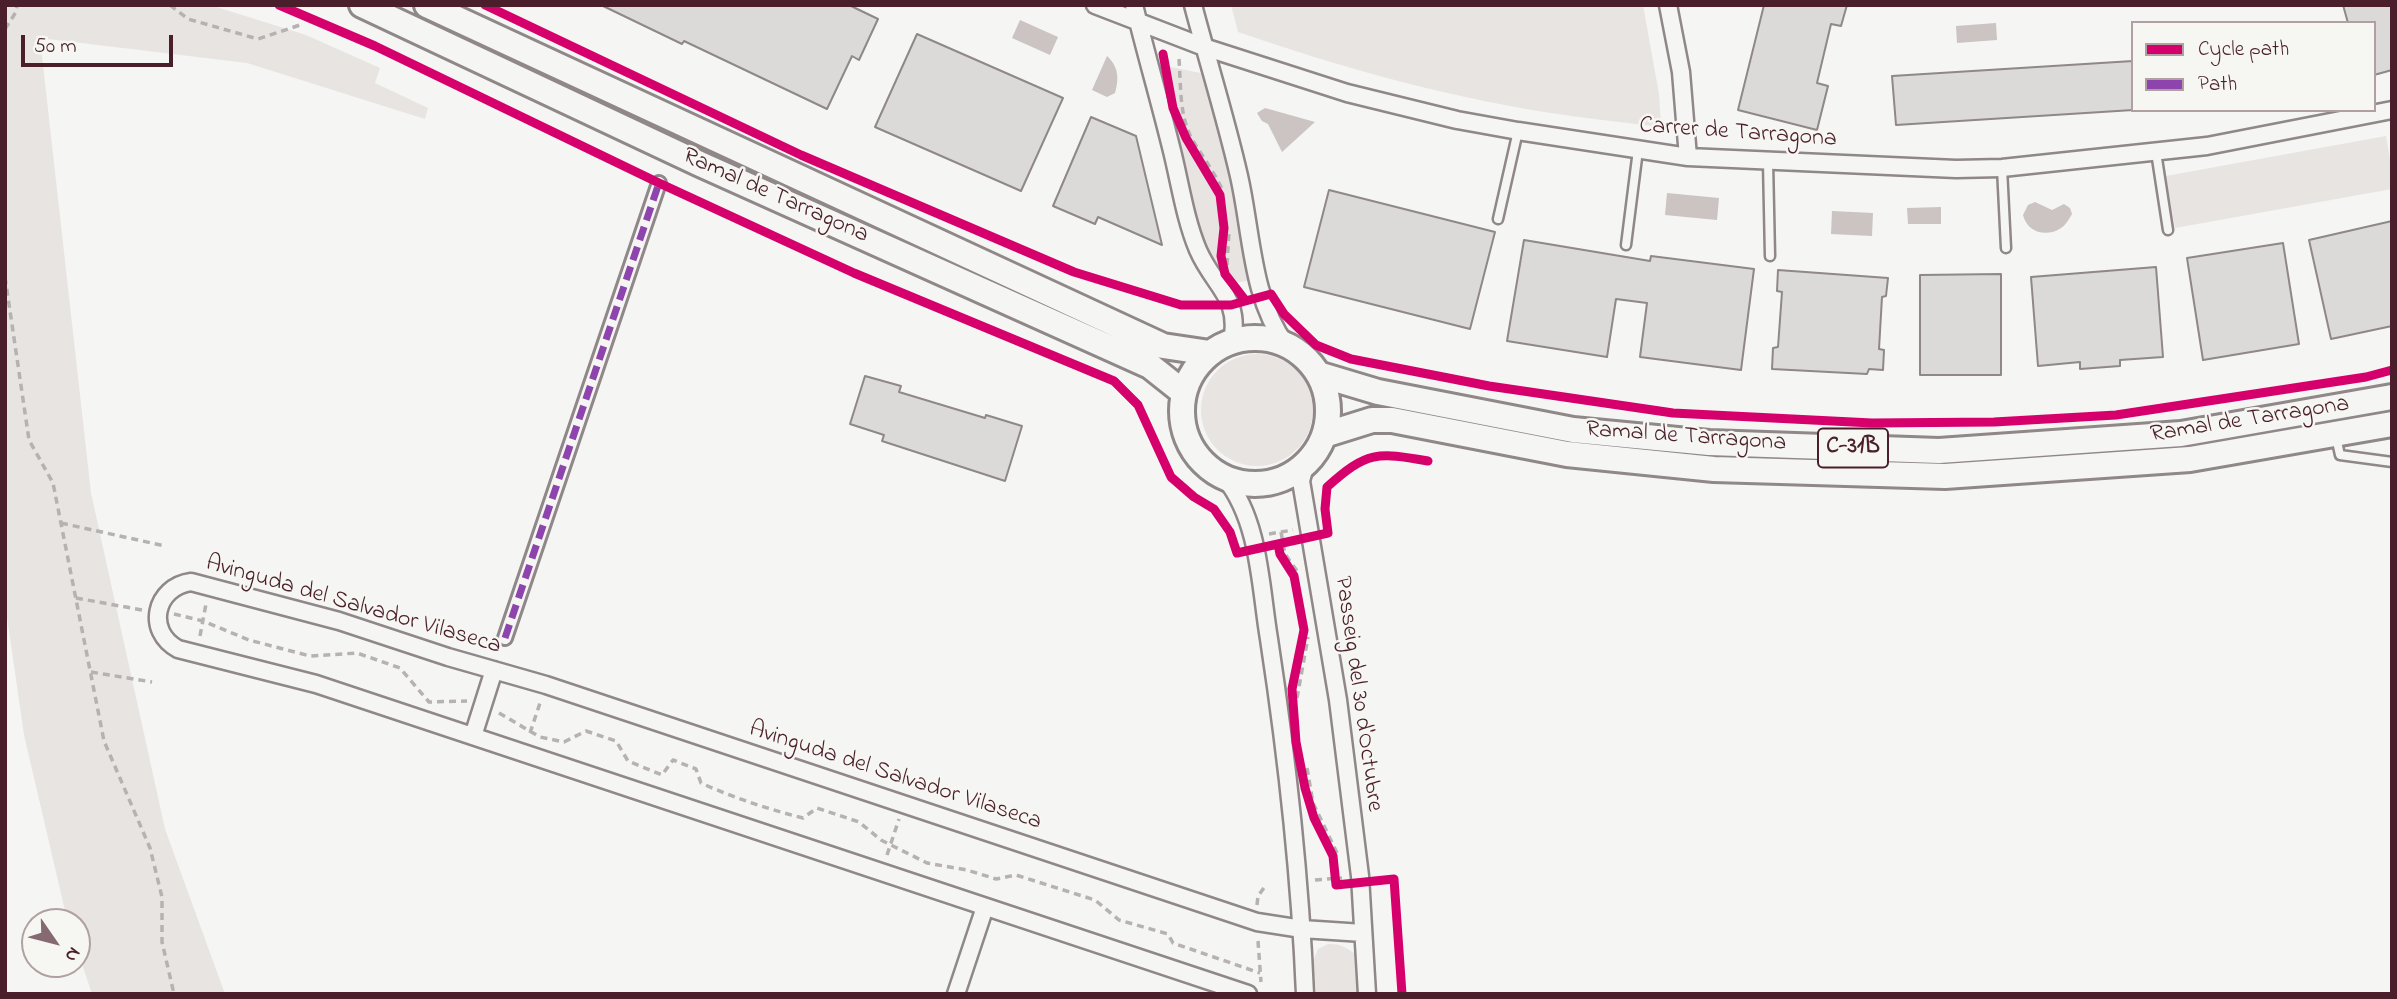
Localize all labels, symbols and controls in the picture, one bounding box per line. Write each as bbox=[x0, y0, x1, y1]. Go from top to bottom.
scale bar bbox=[24, 21, 177, 65]
legend bbox=[2131, 21, 2376, 112]
text: 50 m bbox=[34, 32, 77, 62]
text: Cycle path bbox=[2198, 35, 2289, 65]
text: Path bbox=[2198, 70, 2237, 100]
street label: Carrer de Tarragona bbox=[1638, 113, 1838, 155]
street label: Ramal de Tarragona bbox=[677, 143, 873, 251]
street label: Ramal de Tarragona bbox=[2149, 391, 2351, 451]
street label: Ramal de Tarragona bbox=[1585, 417, 1787, 459]
road number: C-31B bbox=[1818, 428, 1888, 468]
street label: Avinguda del Salvador Vilaseca bbox=[202, 550, 504, 662]
street label: Passeig del 30 d'Octubre bbox=[1326, 575, 1388, 813]
street label: Avinguda del Salvador Vilaseca bbox=[745, 716, 1045, 838]
north arrow bbox=[21, 908, 91, 978]
text: N bbox=[57, 941, 87, 967]

